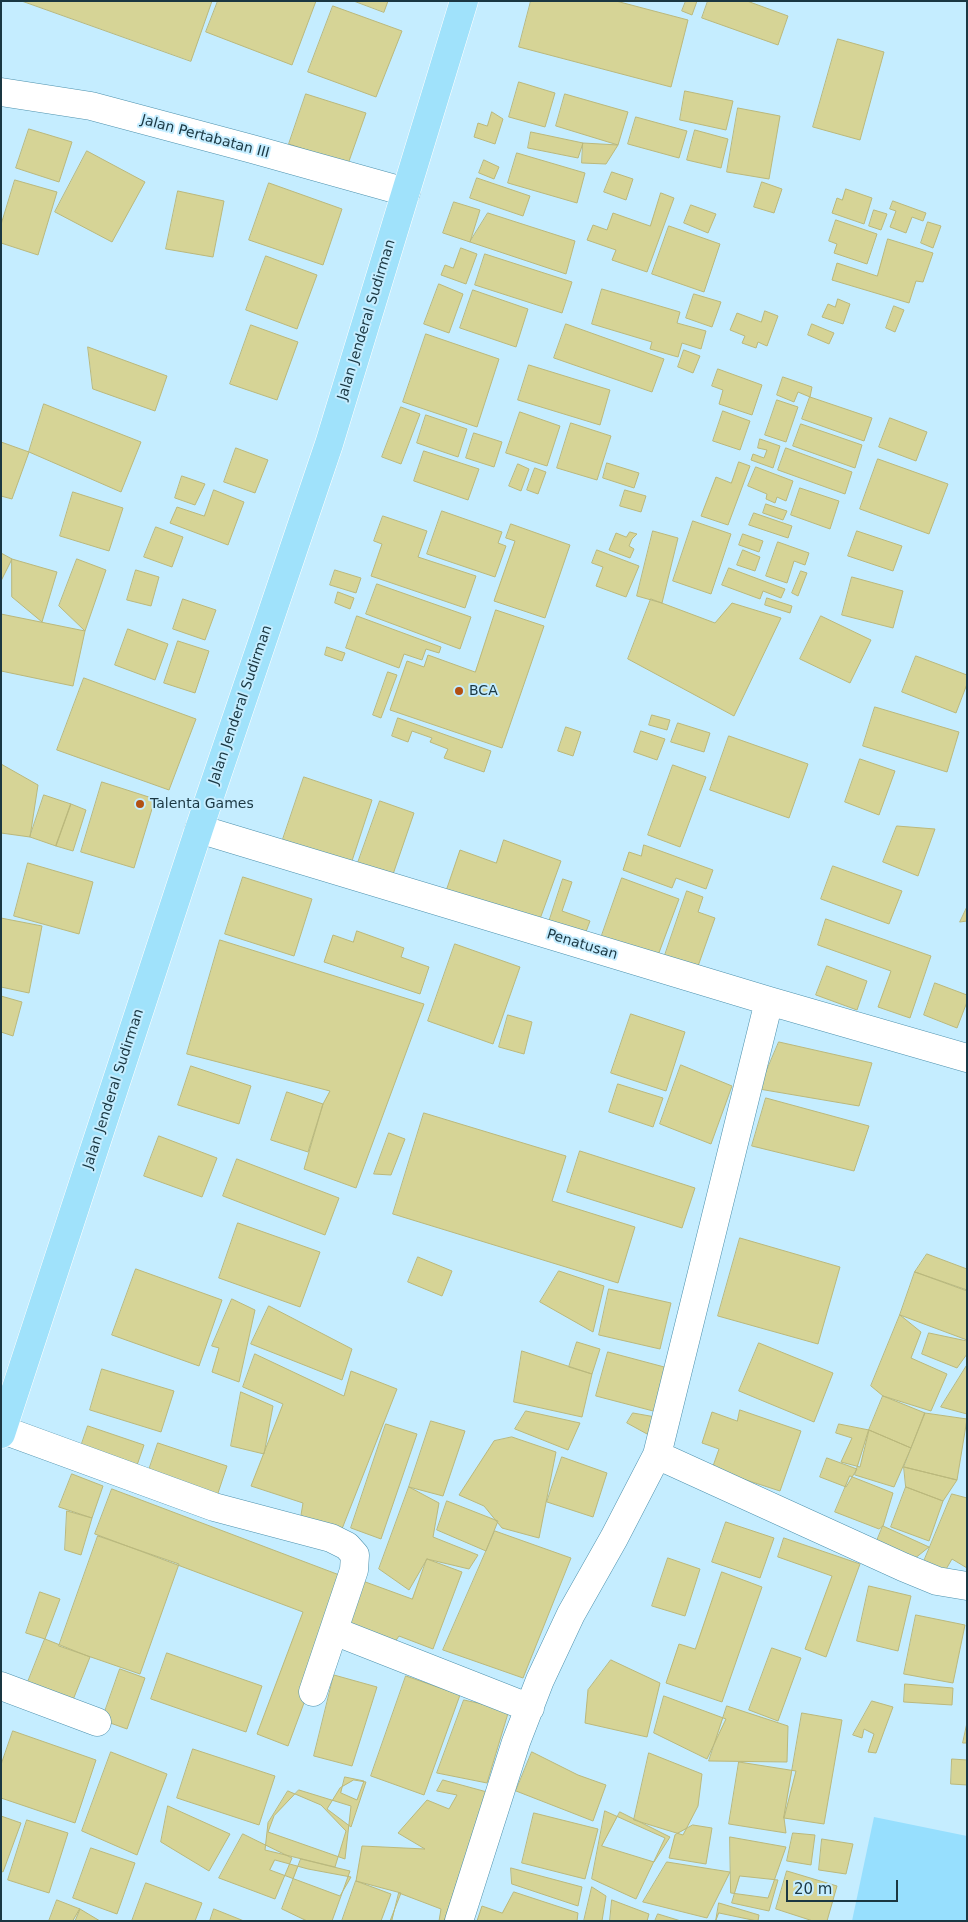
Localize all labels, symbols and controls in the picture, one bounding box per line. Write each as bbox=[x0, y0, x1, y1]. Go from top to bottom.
street label: Jalan Pertabatan III bbox=[139, 112, 271, 162]
street label: Jalan Jenderal Sudirman bbox=[334, 237, 400, 403]
street label: Jalan Jenderal Sudirman bbox=[206, 623, 276, 787]
place label: BCA bbox=[469, 683, 498, 699]
marker: BCA bbox=[453, 685, 465, 697]
place label: Talenta Games bbox=[150, 796, 254, 812]
marker: Talenta Games bbox=[134, 798, 146, 810]
street label: Penatusan bbox=[545, 926, 619, 964]
street label: Jalan Jenderal Sudirman bbox=[80, 1007, 148, 1171]
scale bar bbox=[788, 1870, 900, 1902]
text: 20 m bbox=[794, 1880, 832, 1898]

